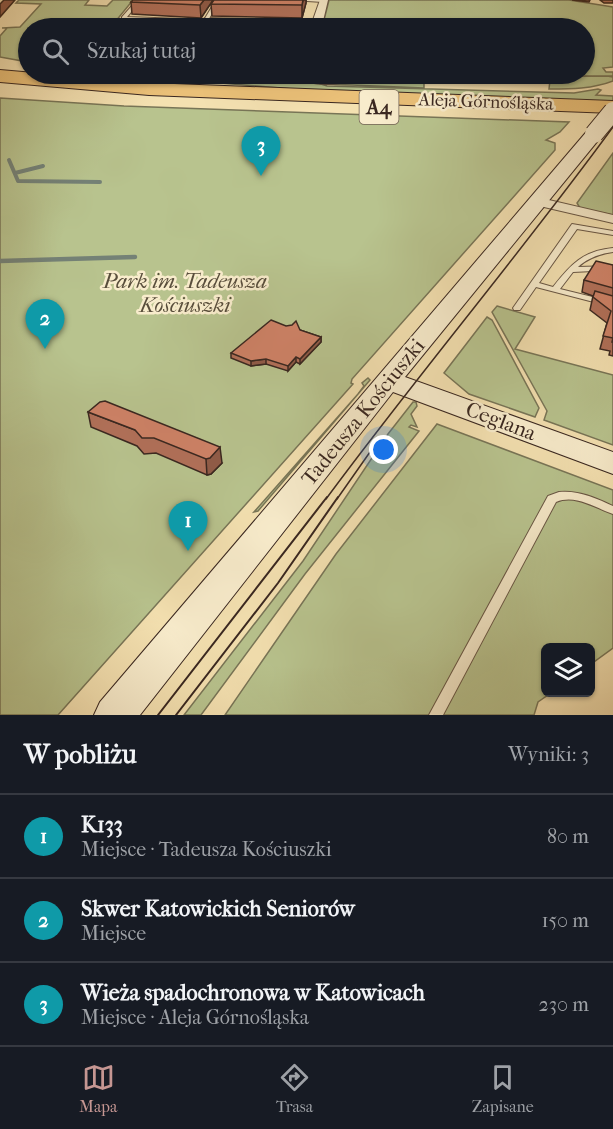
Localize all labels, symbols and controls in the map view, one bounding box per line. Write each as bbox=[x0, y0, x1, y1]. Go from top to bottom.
search box bbox=[18, 18, 595, 84]
icon: search bbox=[39, 35, 72, 68]
text: Szukaj tutaj bbox=[87, 38, 196, 64]
street label: Aleja Górnośląska bbox=[417, 89, 555, 115]
road number: A4 bbox=[360, 90, 398, 124]
pin: 3 bbox=[242, 126, 280, 176]
park label: Park im. Tadeusza Kościuszki bbox=[102, 269, 267, 317]
pin: 2 bbox=[26, 300, 64, 349]
street label: Tadeusza Kościuszki bbox=[297, 334, 429, 490]
street label: Ceglana bbox=[463, 397, 540, 445]
your location bbox=[369, 435, 398, 464]
pin: 1 bbox=[168, 502, 207, 551]
map controls bbox=[541, 643, 595, 697]
button: layers bbox=[541, 643, 595, 697]
text: W pobliżu bbox=[24, 739, 137, 770]
text: Wyniki: 3 bbox=[508, 743, 589, 766]
text: K133 bbox=[81, 812, 123, 838]
text: 1 bbox=[40, 825, 47, 848]
text: 80 m bbox=[547, 825, 589, 848]
text: Miejsce · Tadeusza Kościuszki bbox=[81, 838, 332, 861]
text: Skwer Katowickich Seniorów bbox=[81, 896, 355, 922]
text: 2 bbox=[38, 909, 49, 932]
text: 150 m bbox=[541, 909, 589, 932]
text: Miejsce bbox=[81, 922, 146, 945]
text: Wieża spadochronowa w Katowicach bbox=[81, 980, 425, 1006]
text: 3 bbox=[39, 993, 48, 1016]
text: 230 m bbox=[539, 993, 589, 1016]
text: Miejsce · Aleja Górnośląska bbox=[81, 1006, 309, 1029]
tab: Mapa bbox=[79, 1061, 117, 1116]
tab: Trasa bbox=[276, 1061, 313, 1116]
tab: Zapisane bbox=[472, 1061, 534, 1116]

